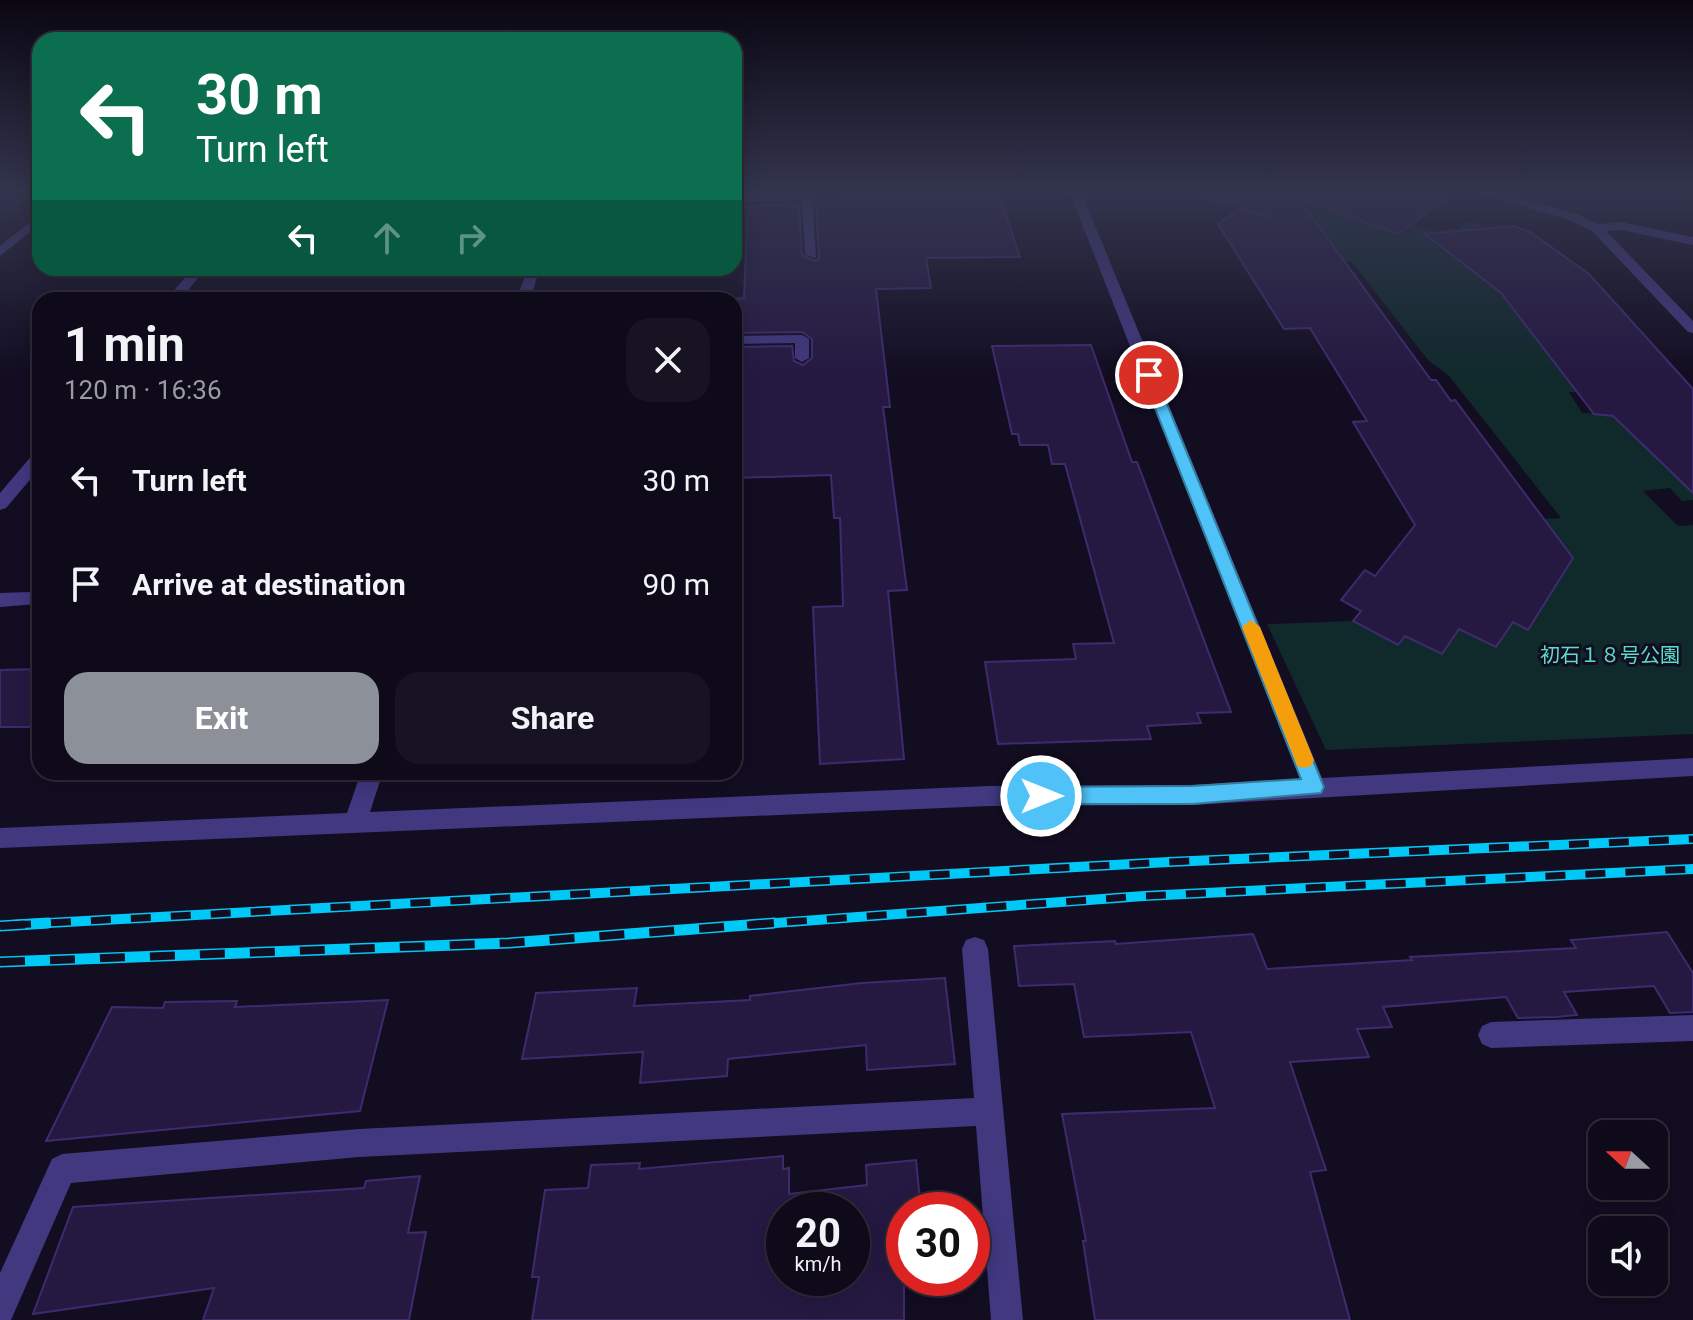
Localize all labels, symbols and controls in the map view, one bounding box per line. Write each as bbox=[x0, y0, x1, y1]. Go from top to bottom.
text: 30 m bbox=[196, 62, 323, 128]
icon: left bbox=[64, 64, 168, 168]
text: Turn left bbox=[196, 129, 329, 171]
icon: left bbox=[281, 216, 325, 260]
icon: ahead bbox=[365, 216, 409, 260]
icon: right bbox=[449, 216, 493, 260]
text: 1 min bbox=[64, 316, 185, 373]
button: close bbox=[626, 318, 710, 402]
pin bbox=[1115, 341, 1183, 409]
icon: arrive bbox=[1127, 353, 1171, 397]
text: 120 m · 16:36 bbox=[64, 375, 222, 405]
icon: left bbox=[64, 458, 108, 502]
text: Turn left bbox=[132, 463, 247, 498]
text: 30 m bbox=[643, 463, 710, 498]
icon: arrive bbox=[64, 562, 108, 606]
text: Arrive at destination bbox=[132, 567, 406, 602]
text: 90 m bbox=[643, 567, 710, 602]
park label: 初石１８号公園 bbox=[1540, 643, 1680, 667]
button: Exit bbox=[64, 672, 379, 764]
button: Share bbox=[395, 672, 710, 764]
position arrow bbox=[999, 754, 1083, 838]
north arrow bbox=[1588, 1120, 1668, 1200]
map controls bbox=[1588, 1120, 1668, 1296]
speed limit sign: 30 bbox=[886, 1192, 990, 1296]
text: 20 bbox=[795, 1210, 841, 1257]
button: sound bbox=[1588, 1216, 1668, 1296]
text: km/h bbox=[795, 1252, 841, 1276]

